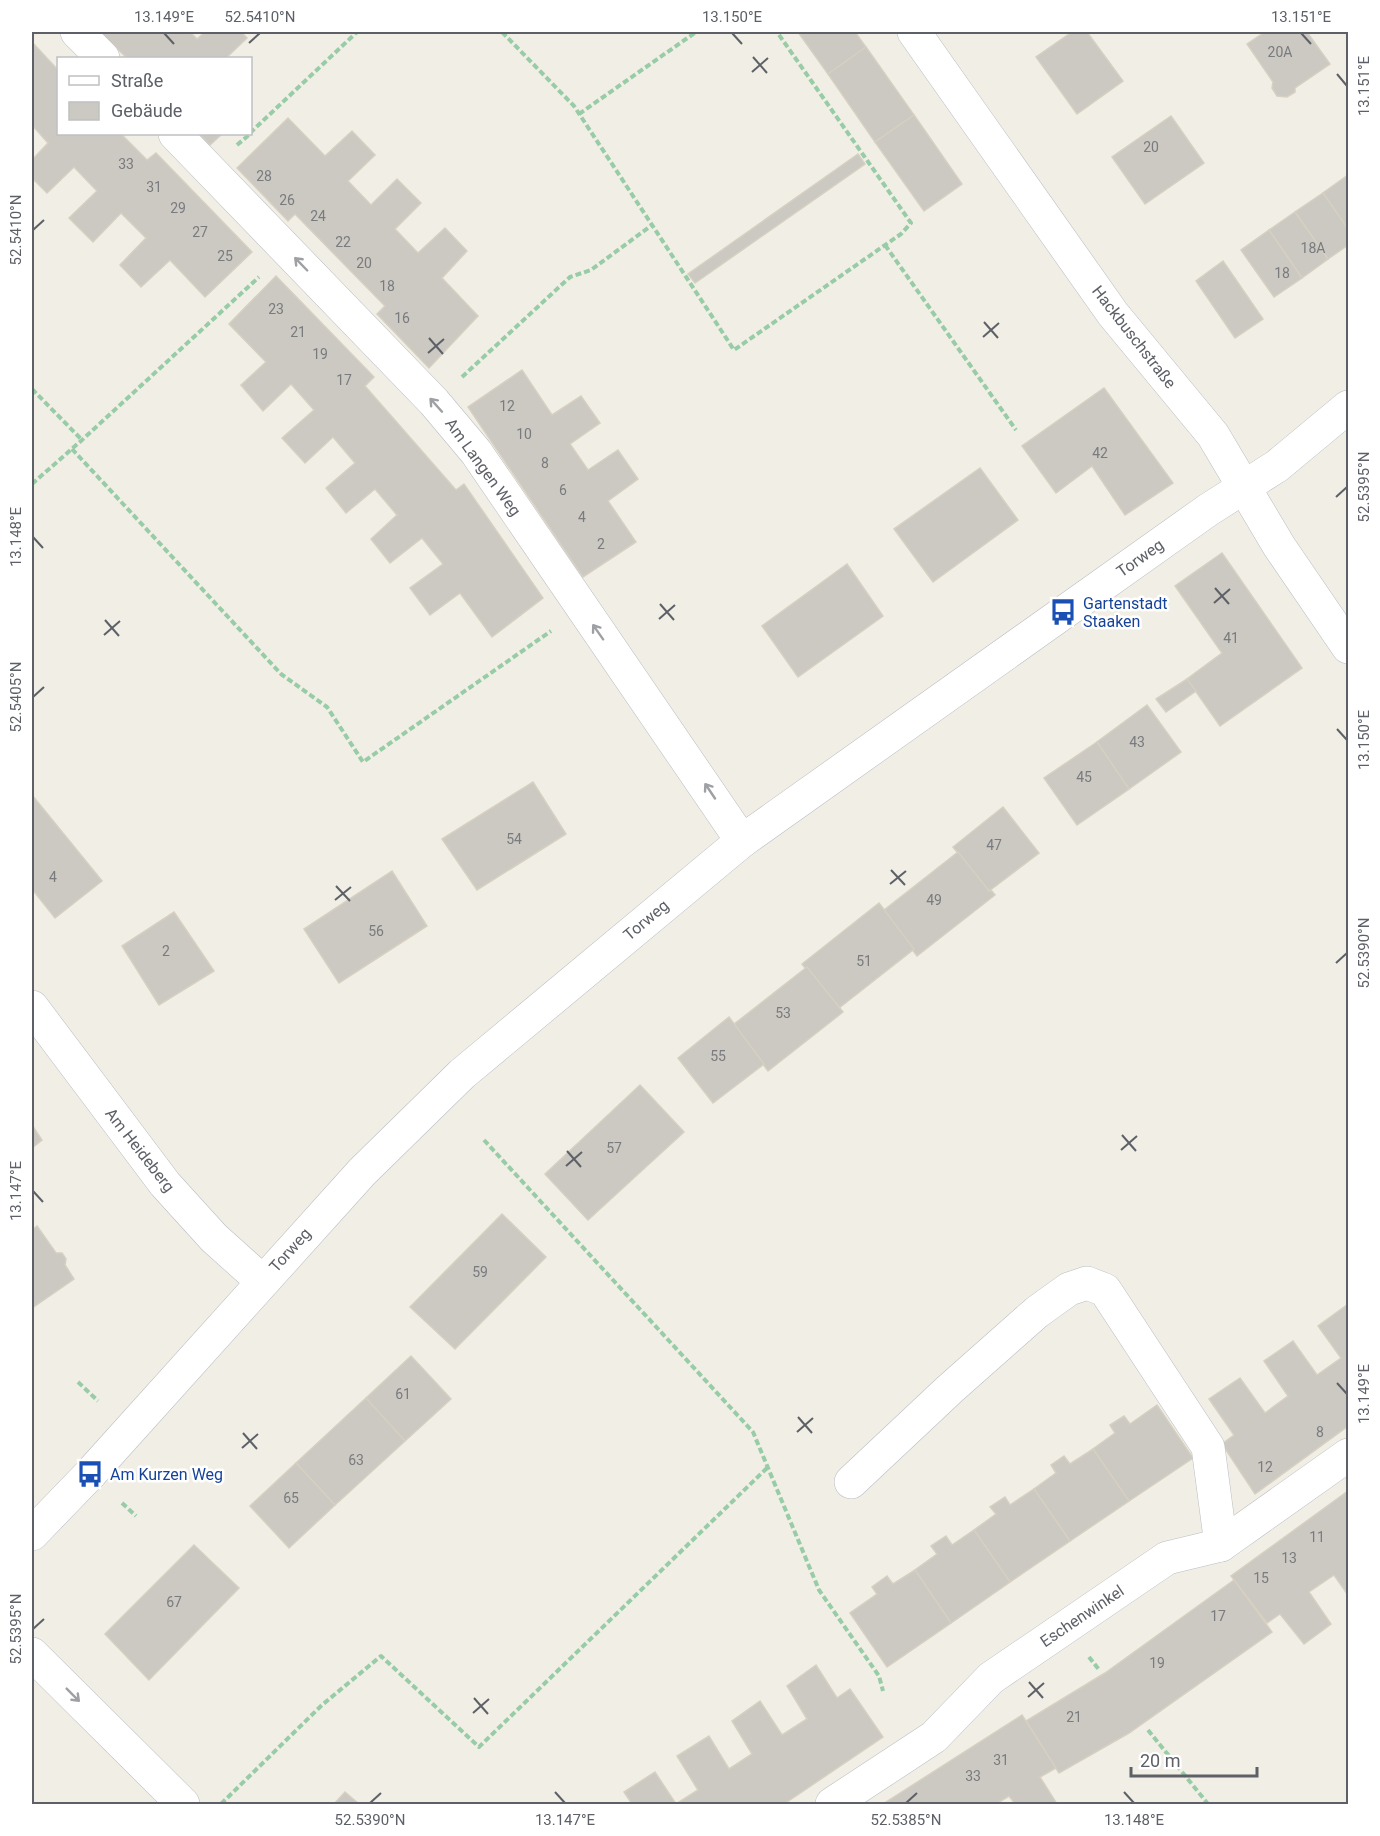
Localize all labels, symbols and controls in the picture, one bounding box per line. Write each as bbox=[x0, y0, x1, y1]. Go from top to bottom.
text: 13.149°E bbox=[134, 8, 195, 26]
text: 52.5410°N bbox=[225, 8, 295, 26]
text: 13.150°E bbox=[702, 8, 763, 26]
text: 13.151°E bbox=[1271, 8, 1332, 26]
house number: 20A bbox=[1268, 44, 1292, 60]
text: 13.151°E bbox=[1355, 55, 1373, 116]
legend bbox=[57, 57, 252, 135]
text: Straße bbox=[111, 70, 163, 91]
text: Gebäude bbox=[111, 100, 182, 121]
house number: 20 bbox=[1143, 139, 1159, 155]
house number: 33 bbox=[118, 156, 134, 172]
house number: 28 bbox=[256, 168, 272, 184]
house number: 31 bbox=[146, 179, 162, 195]
house number: 26 bbox=[279, 192, 295, 208]
text: 52.5410°N bbox=[7, 195, 25, 265]
house number: 29 bbox=[170, 200, 186, 216]
house number: 24 bbox=[310, 208, 326, 224]
house number: 27 bbox=[192, 224, 208, 240]
house number: 22 bbox=[335, 234, 351, 250]
house number: 18A bbox=[1301, 240, 1325, 256]
house number: 25 bbox=[217, 248, 233, 264]
house number: 20 bbox=[356, 255, 372, 271]
one-way arrow bbox=[294, 256, 309, 271]
house number: 18 bbox=[1274, 265, 1290, 281]
house number: 18 bbox=[379, 278, 395, 294]
street label: Hackbuschstraße bbox=[1088, 282, 1180, 392]
house number: 23 bbox=[268, 301, 284, 317]
house number: 16 bbox=[394, 310, 410, 326]
house number: 21 bbox=[290, 324, 306, 340]
house number: 19 bbox=[312, 346, 328, 362]
house number: 17 bbox=[336, 372, 352, 388]
one-way arrow bbox=[429, 398, 443, 413]
house number: 12 bbox=[499, 398, 515, 414]
street label: Am Langen Weg bbox=[441, 414, 525, 520]
house number: 10 bbox=[516, 426, 532, 442]
house number: 42 bbox=[1092, 445, 1108, 461]
text: 52.5395°N bbox=[1355, 452, 1373, 522]
house number: 8 bbox=[541, 455, 549, 471]
house number: 6 bbox=[559, 482, 567, 498]
text: 13.148°E bbox=[7, 506, 25, 567]
house number: 4 bbox=[578, 509, 586, 525]
street label: Torweg bbox=[1113, 535, 1167, 581]
house number: 2 bbox=[597, 536, 605, 552]
place label: Gartenstadt Staaken bbox=[1083, 594, 1167, 631]
bus stop icon: Gartenstadt Staaken bbox=[1048, 597, 1078, 627]
one-way arrow bbox=[592, 624, 604, 640]
house number: 41 bbox=[1223, 630, 1239, 646]
text: 52.5405°N bbox=[7, 662, 25, 732]
text: 13.150°E bbox=[1355, 709, 1373, 770]
house number: 43 bbox=[1129, 734, 1145, 750]
house number: 45 bbox=[1076, 769, 1092, 785]
one-way arrow bbox=[704, 784, 716, 800]
house number: 54 bbox=[506, 831, 522, 847]
house number: 47 bbox=[986, 837, 1002, 853]
house number: 4 bbox=[49, 869, 57, 885]
house number: 49 bbox=[926, 892, 942, 908]
street label: Torweg bbox=[620, 896, 672, 944]
text: 52.5390°N bbox=[1355, 918, 1373, 988]
house number: 56 bbox=[368, 923, 384, 939]
house number: 2 bbox=[162, 943, 170, 959]
house number: 51 bbox=[856, 953, 872, 969]
house number: 53 bbox=[775, 1005, 791, 1021]
house number: 55 bbox=[710, 1048, 726, 1064]
street label: Am Heideberg bbox=[101, 1104, 179, 1196]
house number: 57 bbox=[606, 1140, 622, 1156]
text: 13.147°E bbox=[7, 1160, 25, 1221]
street label: Torweg bbox=[265, 1224, 315, 1276]
house number: 59 bbox=[472, 1264, 488, 1280]
text: 13.149°E bbox=[1355, 1363, 1373, 1424]
house number: 61 bbox=[395, 1386, 411, 1402]
house number: 8 bbox=[1316, 1424, 1324, 1440]
house number: 63 bbox=[348, 1452, 364, 1468]
bus stop icon: Am Kurzen Weg bbox=[75, 1459, 105, 1489]
house number: 12 bbox=[1257, 1459, 1273, 1475]
place label: Am Kurzen Weg bbox=[110, 1465, 223, 1484]
house number: 65 bbox=[283, 1490, 299, 1506]
house number: 11 bbox=[1309, 1529, 1325, 1545]
house number: 13 bbox=[1281, 1550, 1297, 1566]
house number: 15 bbox=[1253, 1570, 1269, 1586]
street label: Eschenwinkel bbox=[1037, 1581, 1127, 1651]
text: 52.5395°N bbox=[7, 1594, 25, 1664]
house number: 67 bbox=[166, 1594, 182, 1610]
house number: 17 bbox=[1210, 1608, 1226, 1624]
house number: 19 bbox=[1149, 1655, 1165, 1671]
one-way arrow bbox=[65, 1688, 80, 1703]
house number: 21 bbox=[1066, 1709, 1082, 1725]
scale bar bbox=[1131, 1740, 1257, 1778]
text: 20 m bbox=[1140, 1750, 1180, 1771]
house number: 31 bbox=[993, 1752, 1009, 1768]
house number: 33 bbox=[965, 1768, 981, 1784]
text: 52.5390°N bbox=[335, 1811, 405, 1829]
text: 13.147°E bbox=[535, 1811, 596, 1829]
text: 52.5385°N bbox=[871, 1811, 941, 1829]
text: 13.148°E bbox=[1104, 1811, 1165, 1829]

